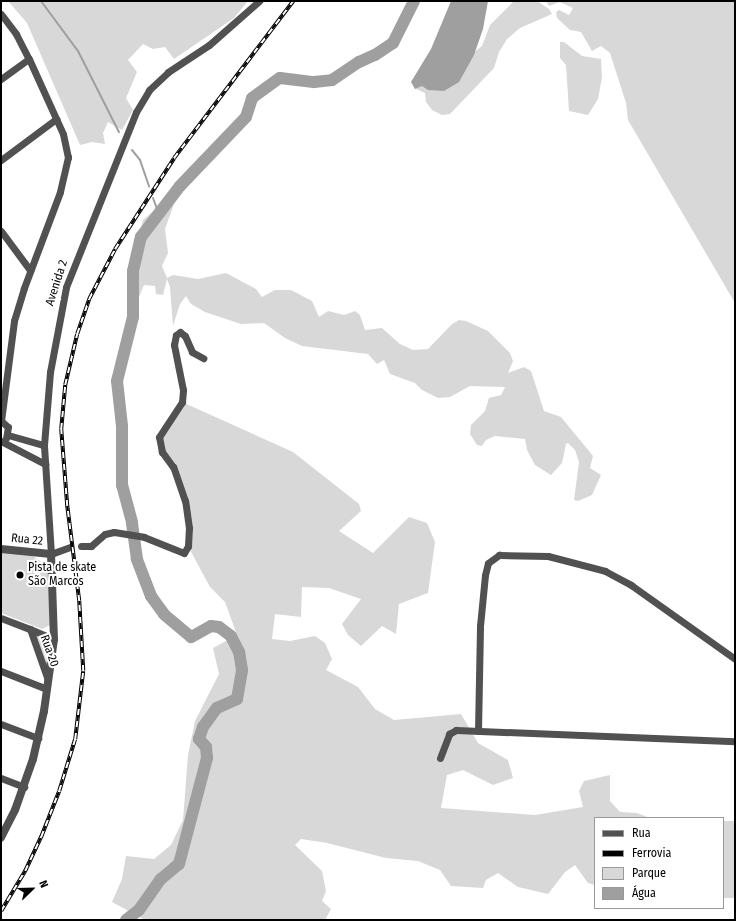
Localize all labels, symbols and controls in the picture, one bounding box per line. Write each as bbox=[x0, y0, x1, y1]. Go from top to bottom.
street label: Avenida 2 bbox=[43, 258, 71, 308]
street label: Rua 22 bbox=[10, 531, 44, 549]
place label: Pista de skate São Marcos bbox=[28, 561, 96, 589]
marker: Pista de skate São Marcos bbox=[15, 570, 25, 580]
street label: Rua 20 bbox=[37, 633, 61, 669]
legend bbox=[594, 817, 724, 909]
text: Rua bbox=[632, 826, 651, 840]
text: Ferrovia bbox=[632, 846, 671, 860]
text: Parque bbox=[632, 866, 666, 880]
north arrow bbox=[12, 869, 52, 909]
text: N bbox=[36, 879, 51, 890]
text: Água bbox=[632, 886, 656, 900]

